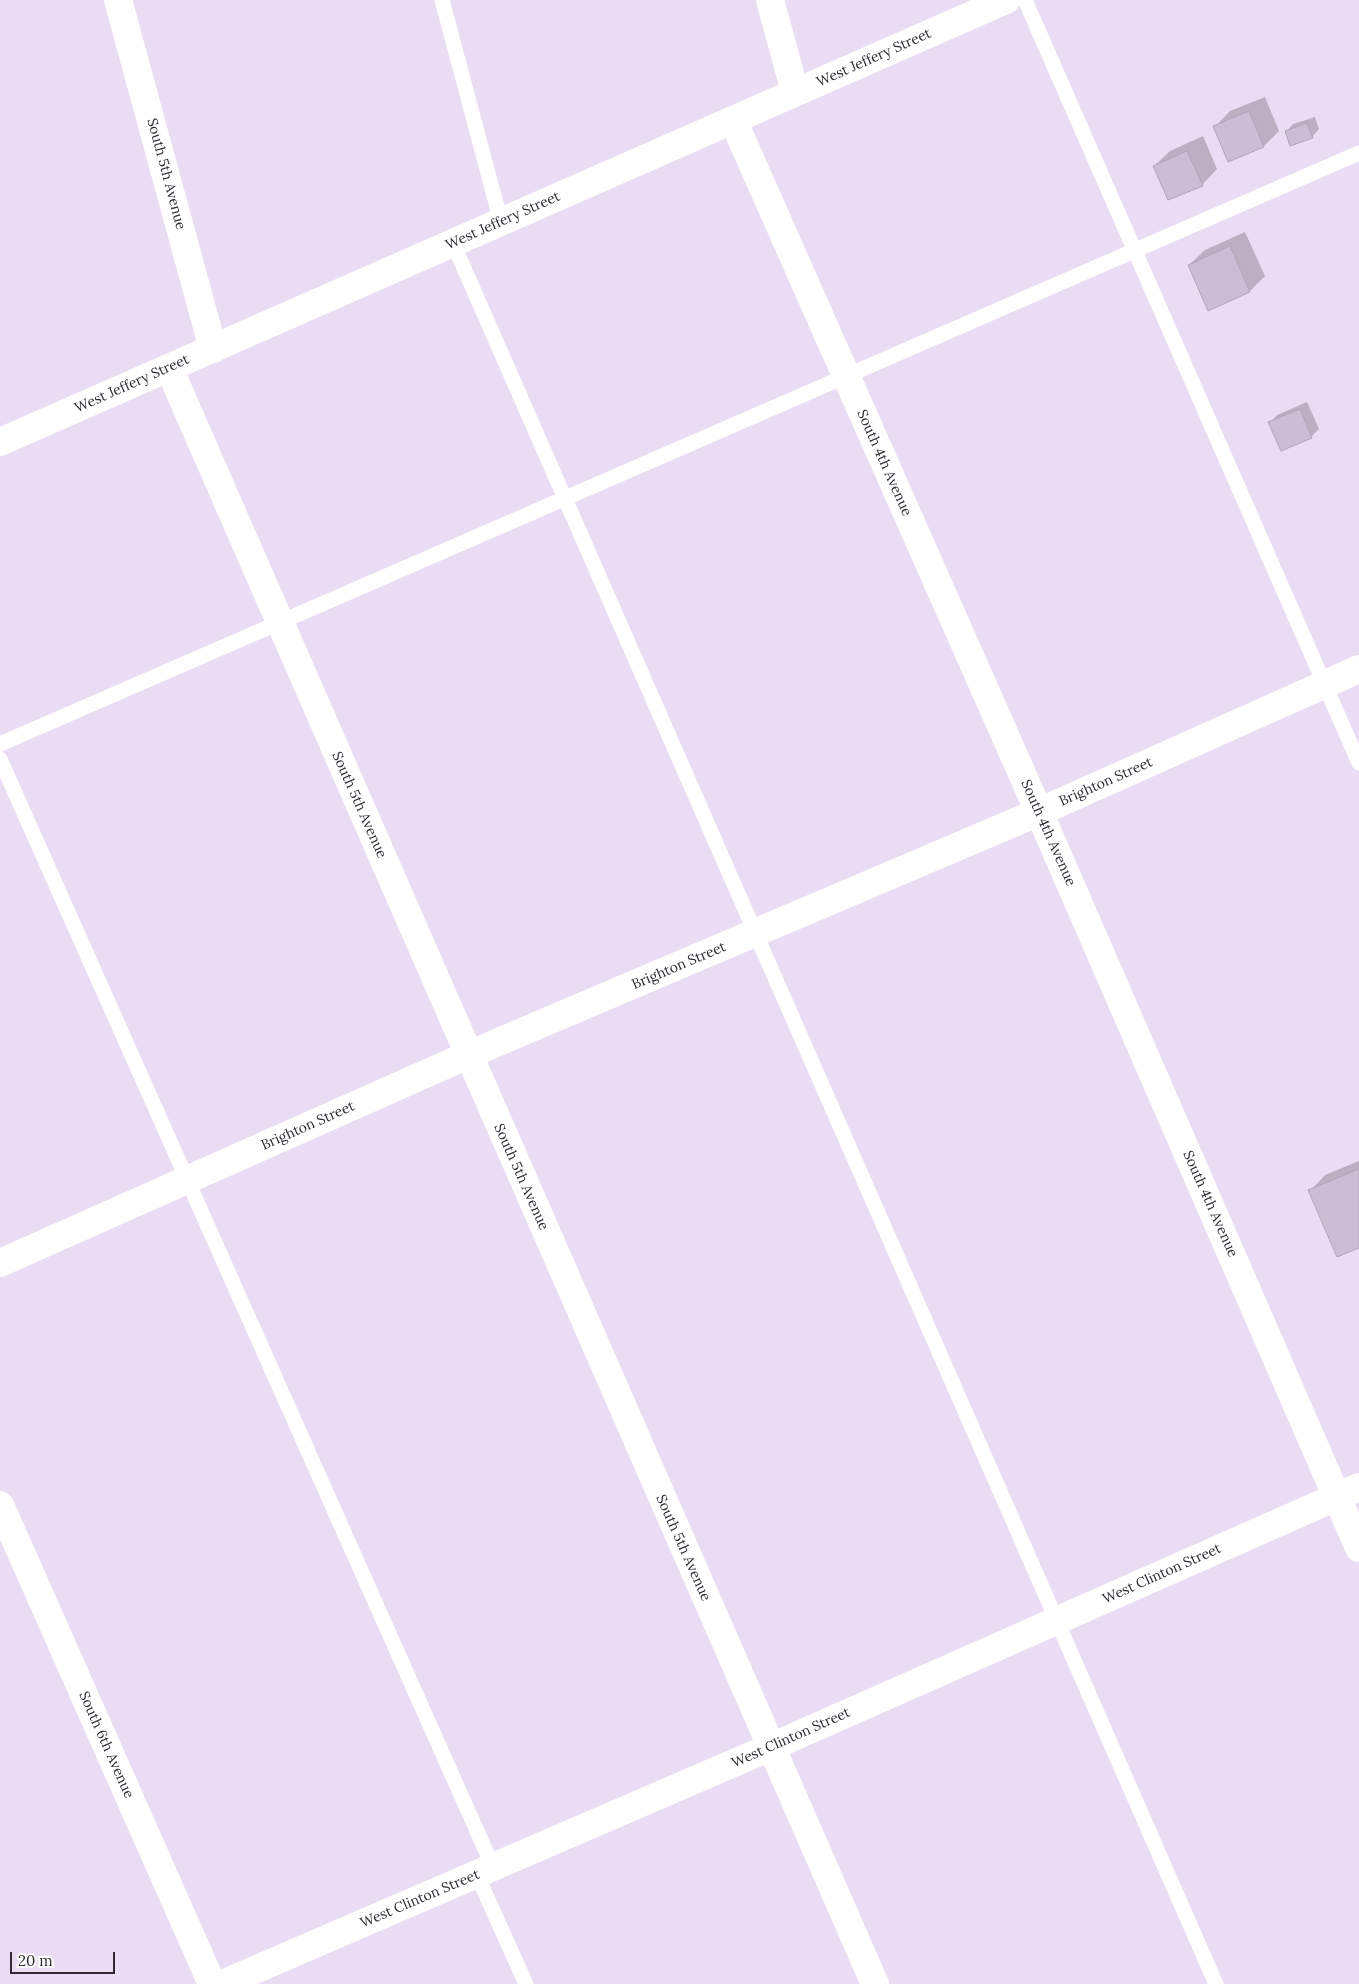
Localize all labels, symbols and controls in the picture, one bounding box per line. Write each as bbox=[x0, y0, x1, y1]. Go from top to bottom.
street label: West Jeffery Street bbox=[814, 25, 934, 91]
street label: South 5th Avenue bbox=[143, 116, 189, 232]
street label: West Jeffery Street bbox=[443, 188, 563, 254]
street label: West Jeffery Street bbox=[72, 351, 192, 417]
street label: South 4th Avenue bbox=[853, 407, 915, 519]
street label: South 5th Avenue bbox=[328, 749, 390, 861]
street label: Brighton Street bbox=[1057, 754, 1155, 810]
street label: South 4th Avenue bbox=[1017, 777, 1079, 889]
street label: Brighton Street bbox=[630, 939, 728, 993]
street label: Brighton Street bbox=[259, 1098, 357, 1154]
street label: South 5th Avenue bbox=[490, 1121, 552, 1233]
street label: South 4th Avenue bbox=[1179, 1148, 1241, 1260]
street label: South 5th Avenue bbox=[652, 1492, 714, 1604]
street label: West Clinton Street bbox=[1100, 1540, 1224, 1608]
street label: South 6th Avenue bbox=[75, 1689, 137, 1801]
street label: West Clinton Street bbox=[729, 1704, 853, 1772]
street label: West Clinton Street bbox=[358, 1866, 482, 1932]
scale bar bbox=[12, 1942, 118, 1974]
text: 20 m bbox=[18, 1951, 53, 1970]

